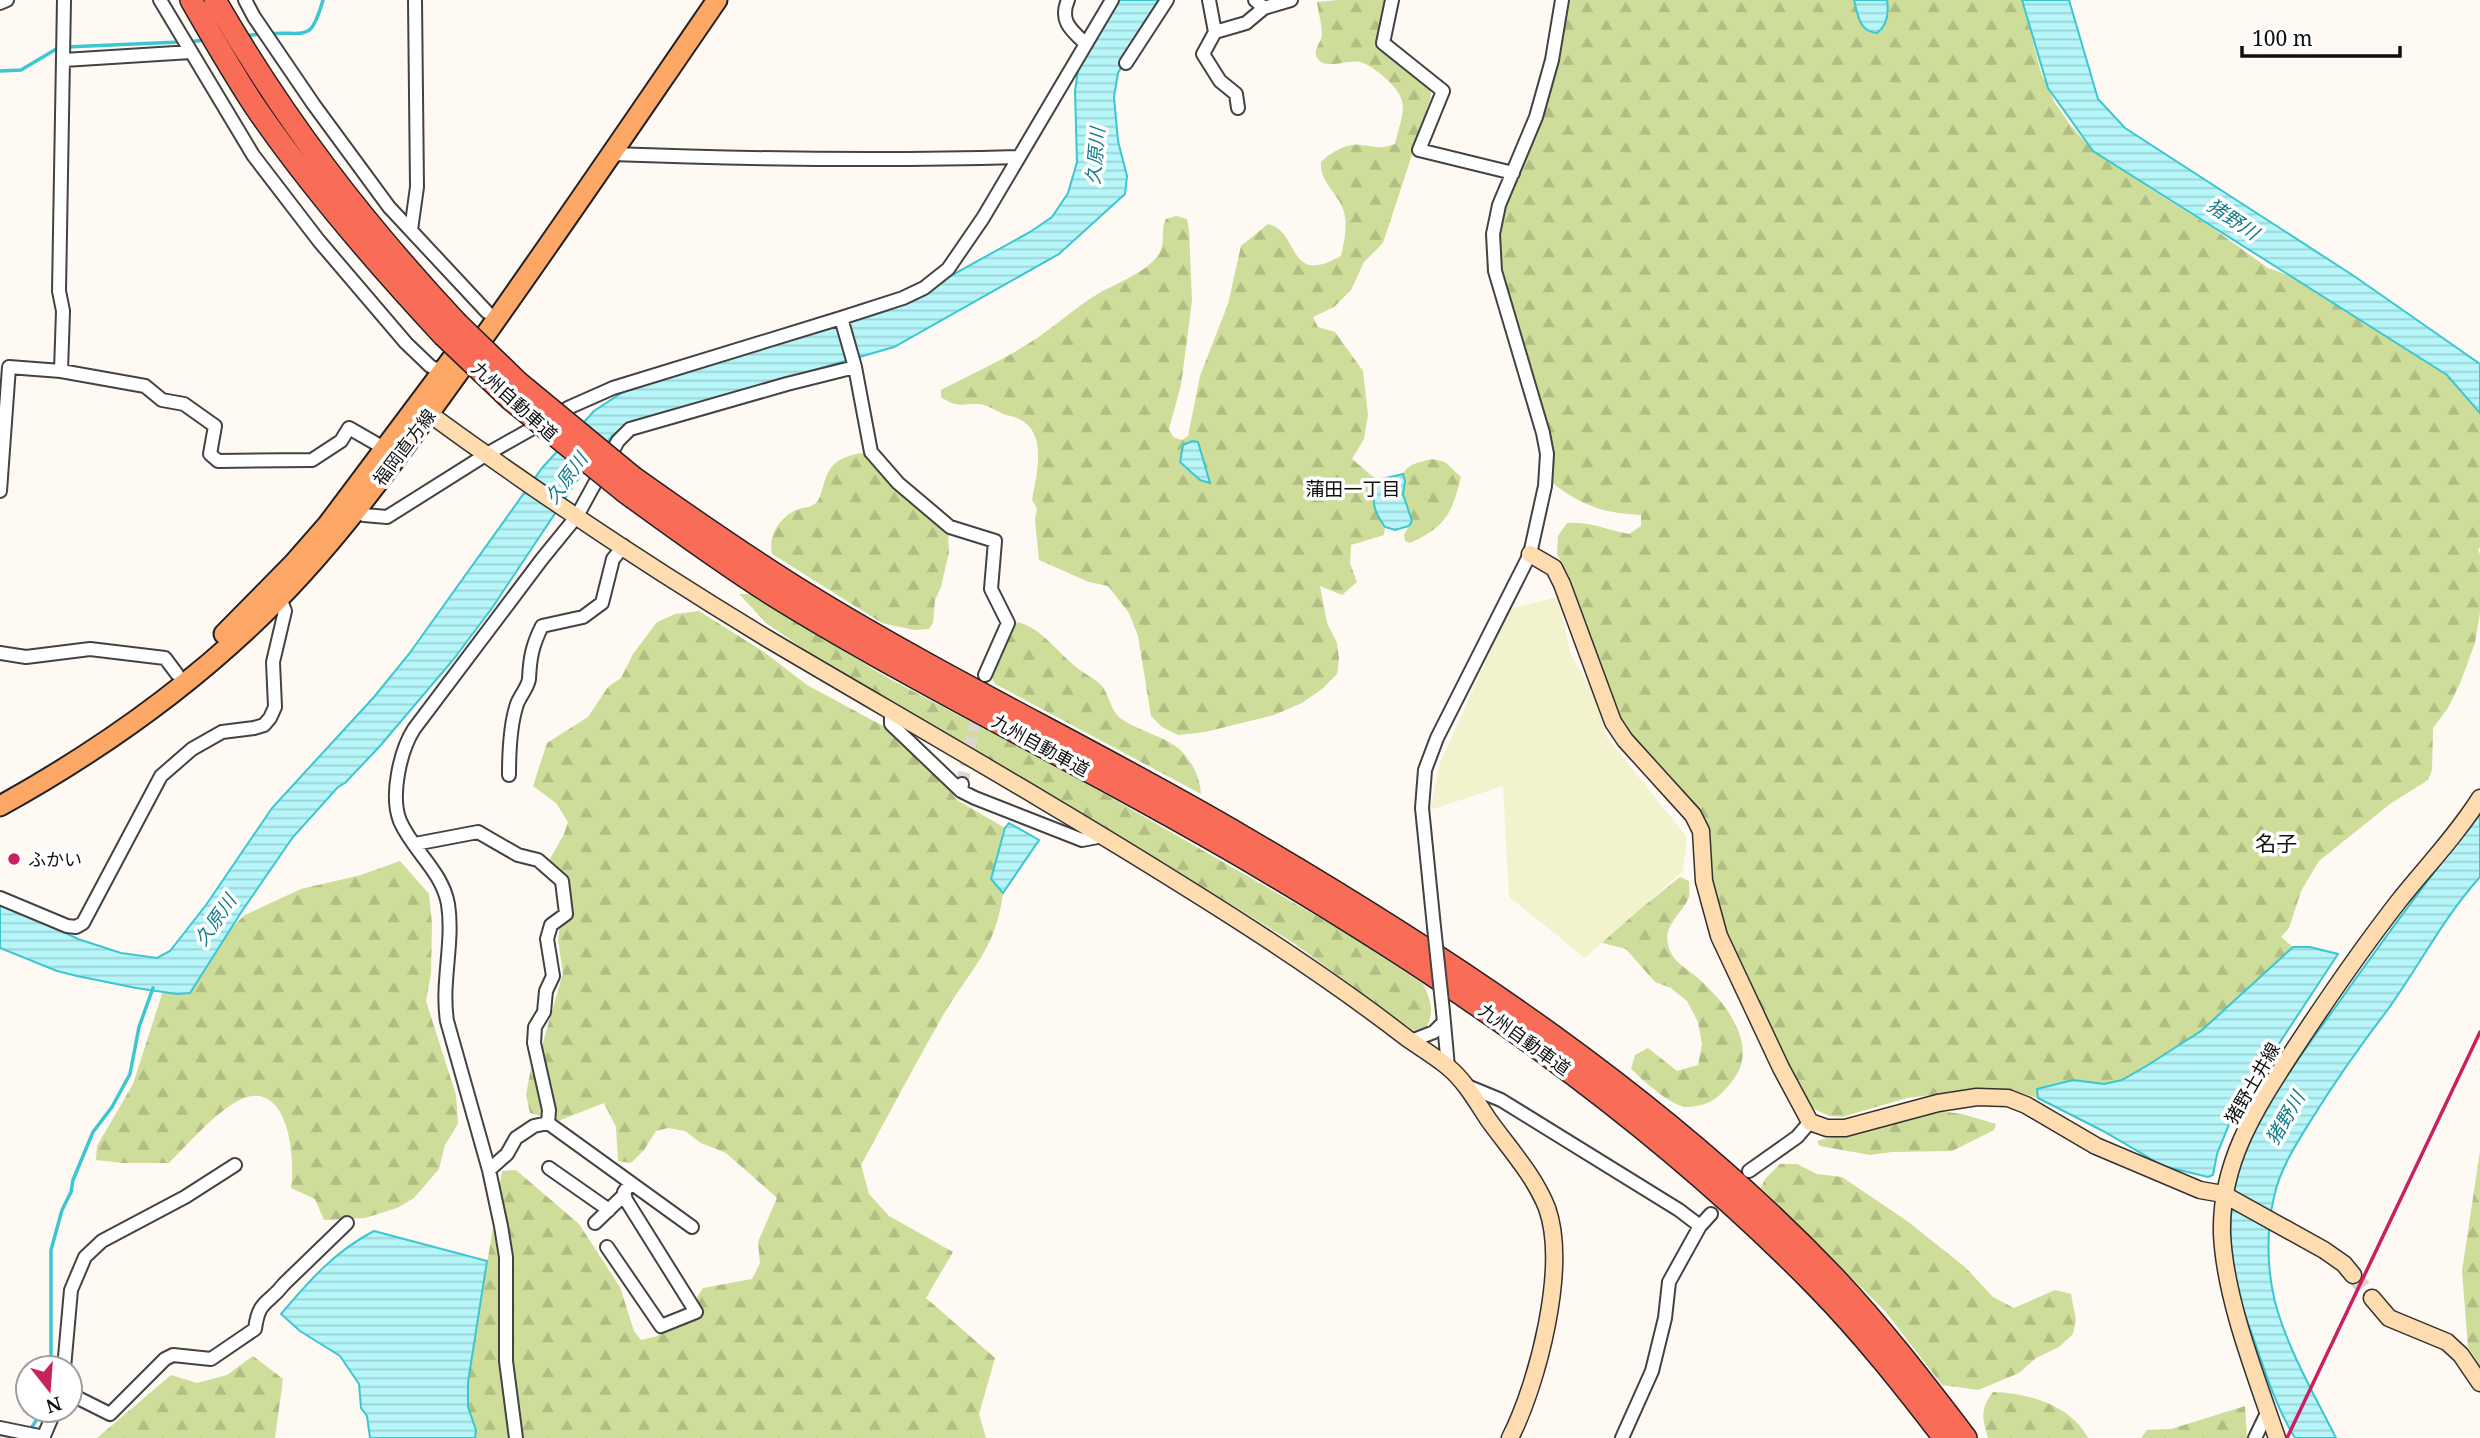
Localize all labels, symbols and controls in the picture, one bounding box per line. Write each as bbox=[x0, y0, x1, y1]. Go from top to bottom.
scale bar bbox=[2242, 14, 2400, 58]
text: 100 m bbox=[2252, 24, 2313, 52]
water label: 久原川 bbox=[1080, 124, 1111, 186]
water label: 猪野川 bbox=[2202, 192, 2266, 247]
street label: 九州自動車道 bbox=[467, 356, 563, 446]
street label: 福岡直方線 bbox=[367, 404, 441, 490]
water label: 久原川 bbox=[539, 446, 594, 509]
district label: 蒲田一丁目 bbox=[1305, 476, 1401, 502]
street label: 九州自動車道 bbox=[988, 708, 1094, 782]
district label: 名子 bbox=[2255, 829, 2297, 857]
place label: ふかい bbox=[28, 847, 82, 871]
marker: ふかい bbox=[6, 851, 22, 867]
water label: 久原川 bbox=[188, 888, 243, 951]
street label: 九州自動車道 bbox=[1474, 998, 1576, 1080]
street label: 猪野土井線 bbox=[2219, 1038, 2285, 1128]
water label: 猪野川 bbox=[2259, 1085, 2312, 1149]
north arrow bbox=[14, 1354, 84, 1424]
text: N bbox=[43, 1391, 65, 1420]

